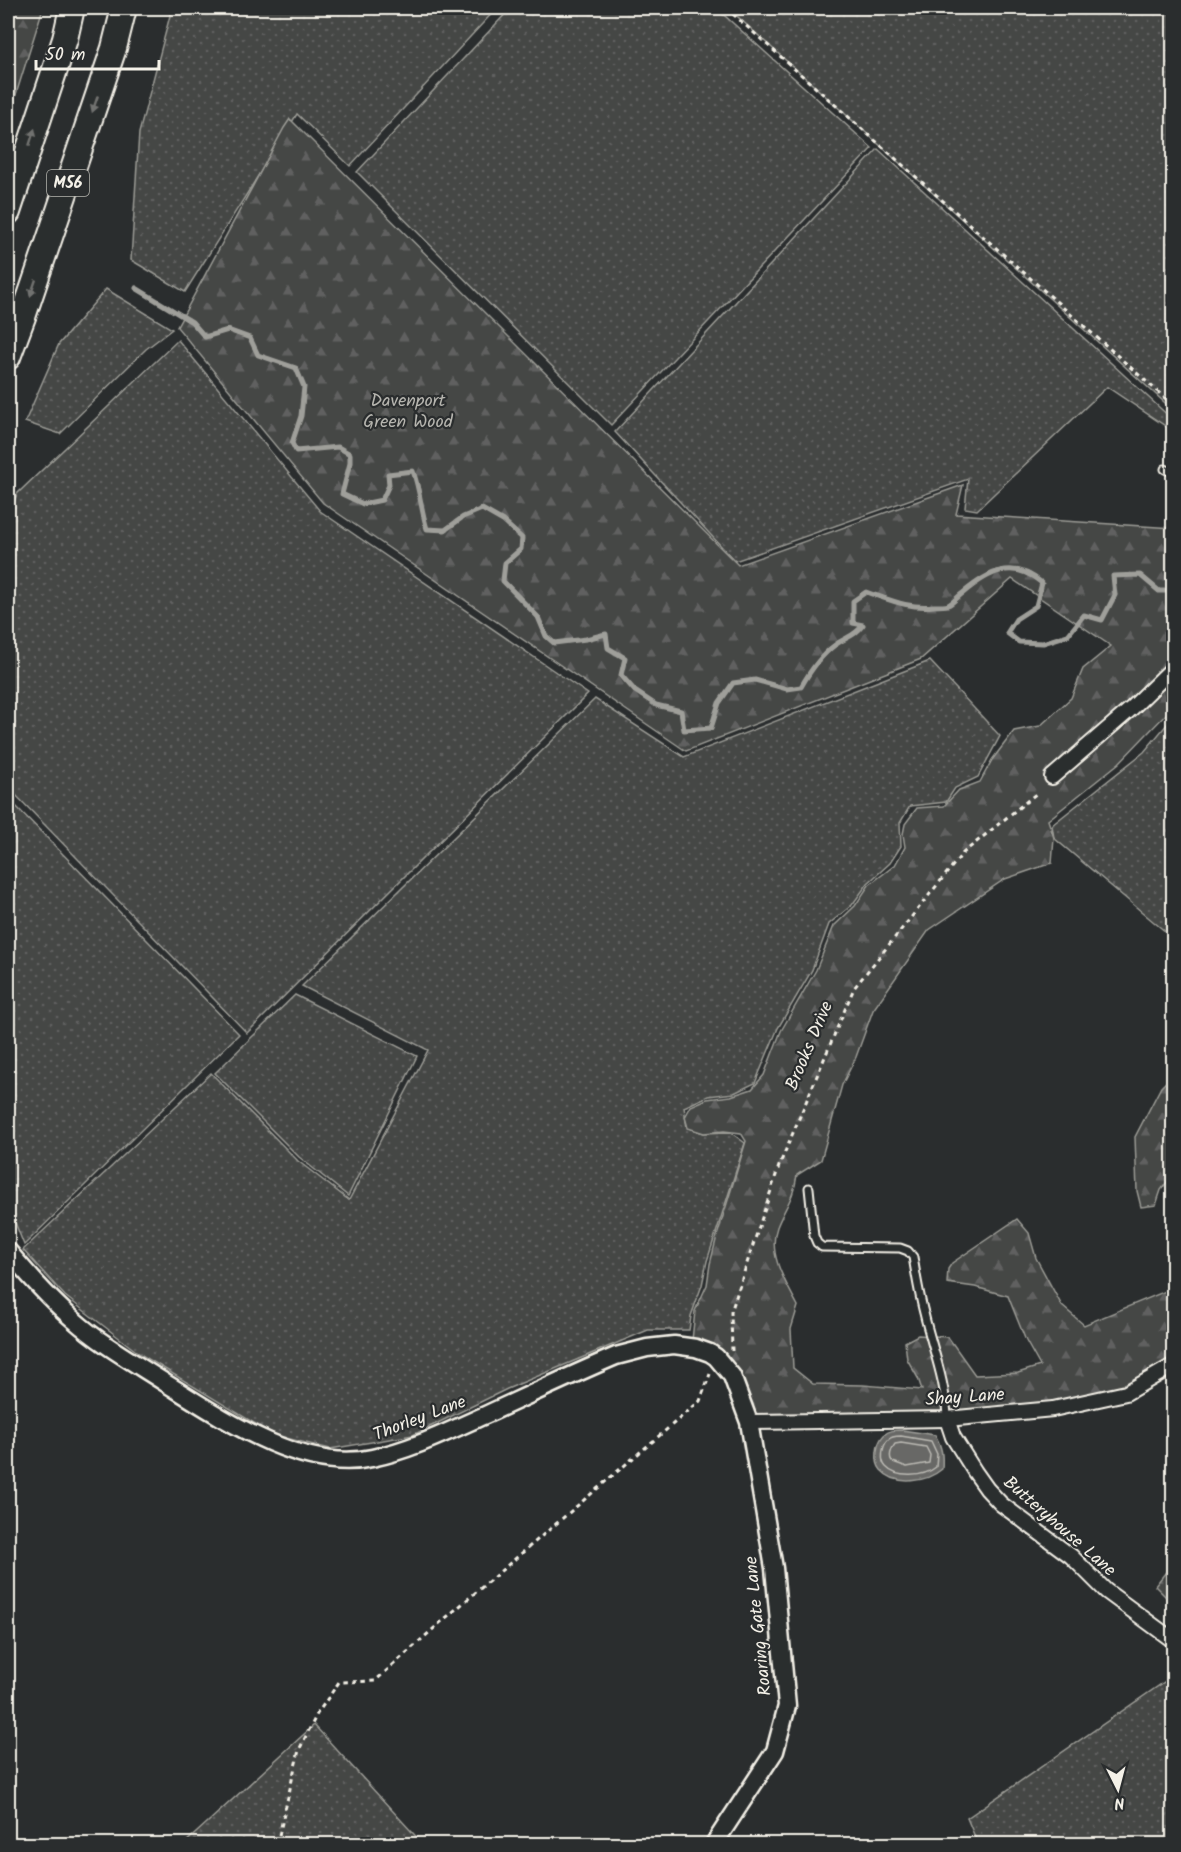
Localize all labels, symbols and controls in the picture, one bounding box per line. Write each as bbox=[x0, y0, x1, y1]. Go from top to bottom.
scale bar bbox=[36, 33, 159, 71]
text: 50 m bbox=[45, 41, 85, 70]
one-way arrow bbox=[90, 95, 100, 113]
one-way arrow bbox=[28, 128, 38, 146]
road number: M56 bbox=[47, 170, 89, 196]
one-way arrow bbox=[27, 279, 37, 297]
park label: Davenport Green Wood bbox=[363, 387, 454, 437]
street label: Brooks Drive bbox=[778, 997, 842, 1095]
street label: Shay Lane bbox=[924, 1381, 1006, 1415]
street label: Thorley Lane bbox=[369, 1388, 471, 1450]
street label: Butteryhouse Lane bbox=[996, 1469, 1122, 1585]
street label: Roaring Gate Lane bbox=[737, 1555, 781, 1697]
north arrow bbox=[1088, 1759, 1148, 1819]
text: N bbox=[1113, 1789, 1126, 1815]

